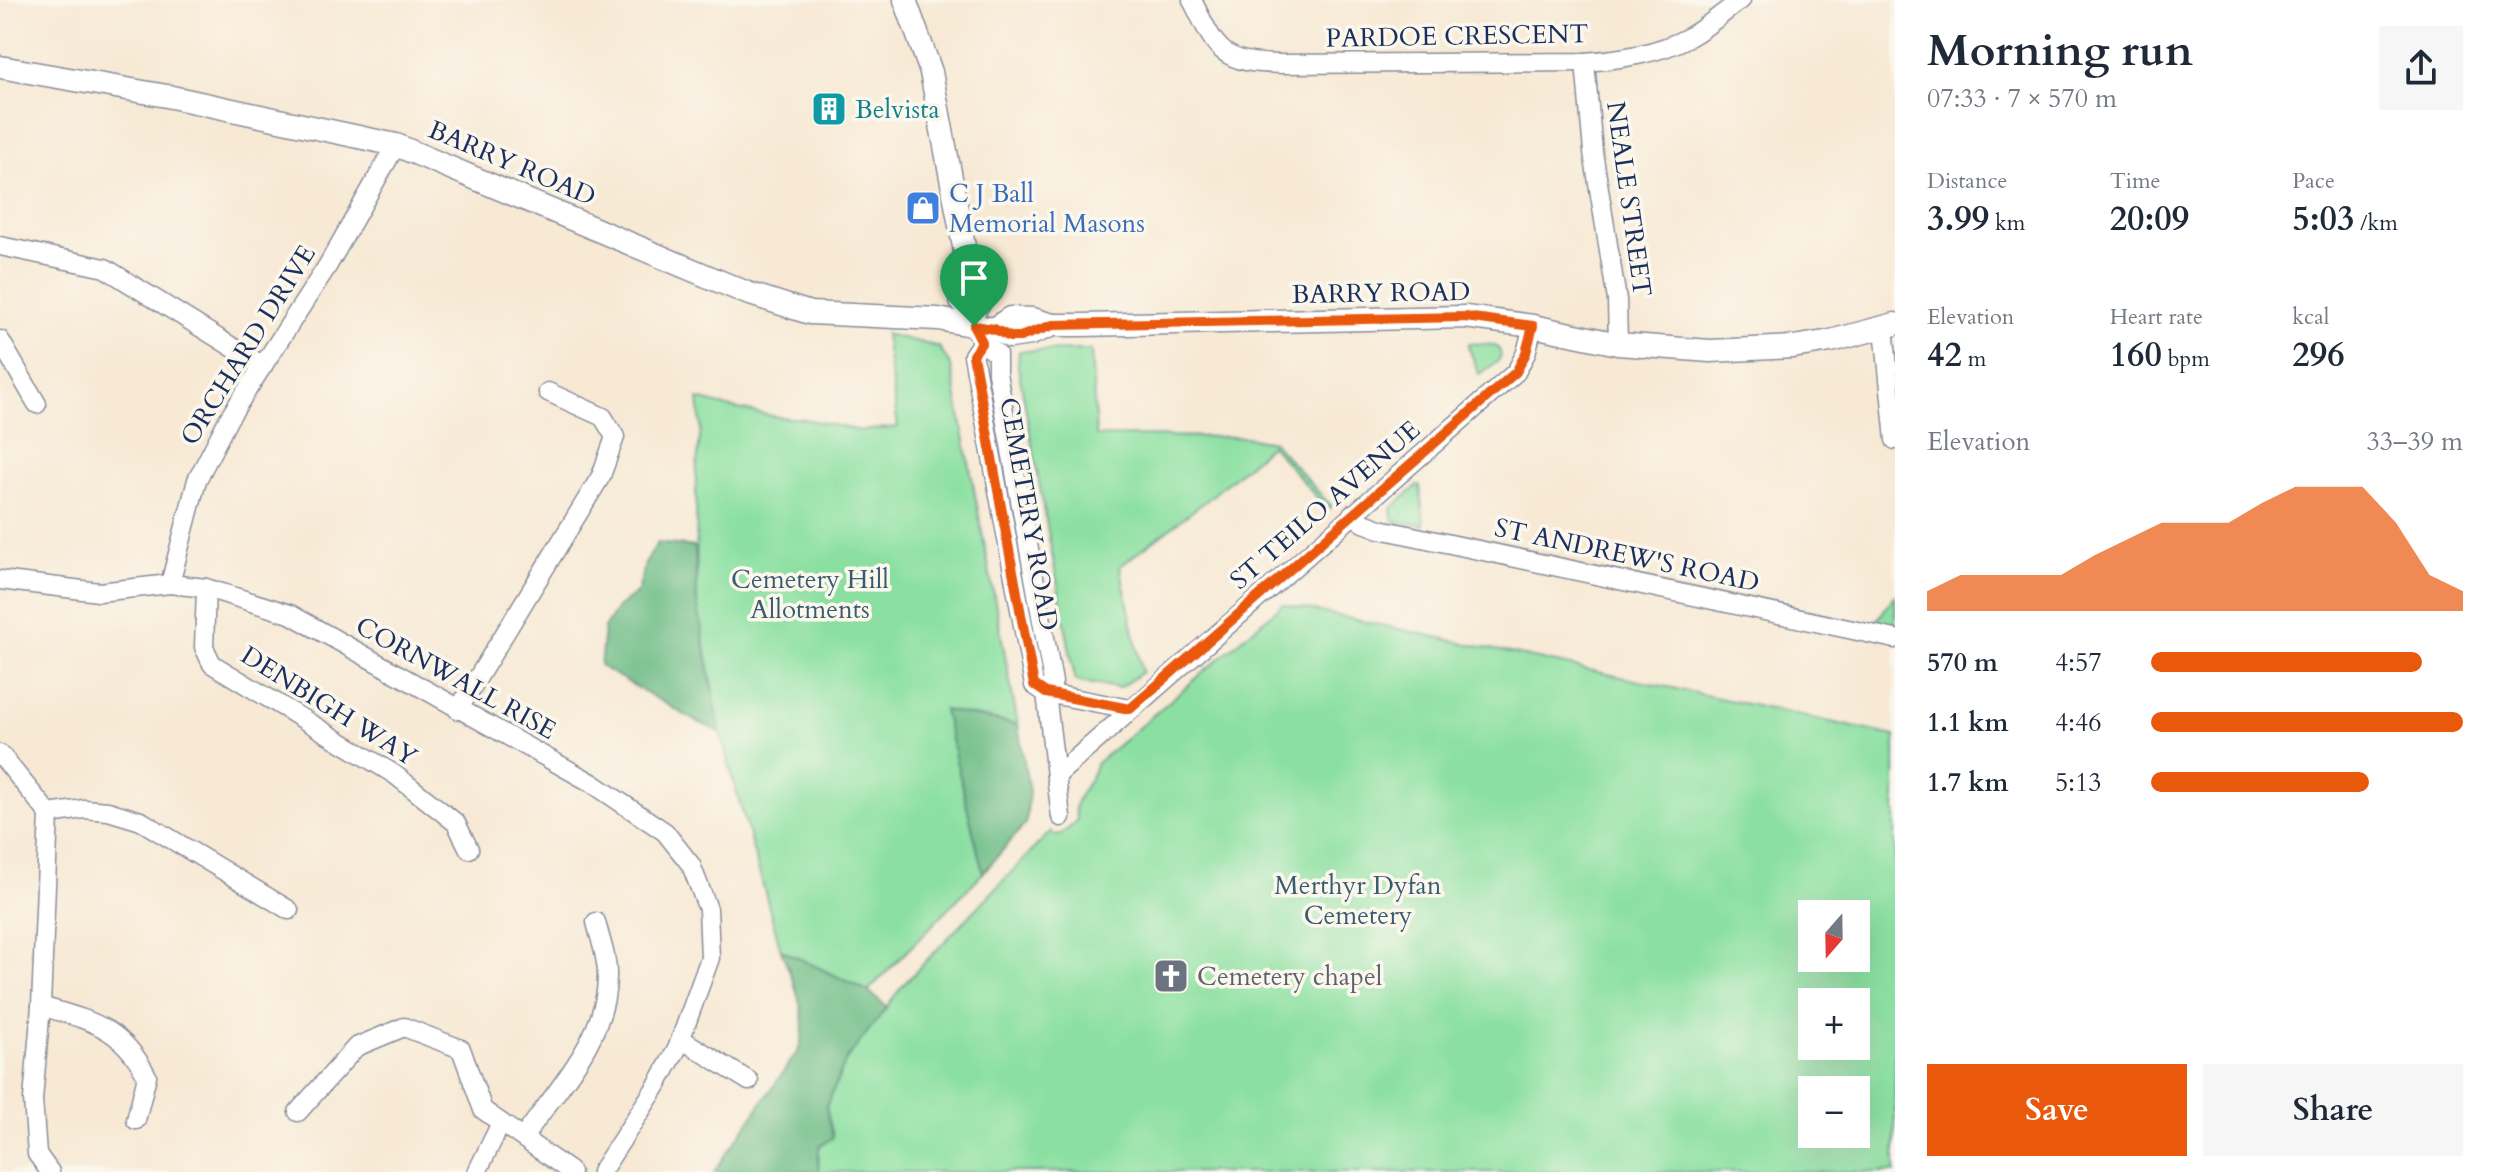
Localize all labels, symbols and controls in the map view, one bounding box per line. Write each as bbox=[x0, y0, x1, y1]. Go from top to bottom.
street label: PARDOE CRESCENT bbox=[1325, 16, 1589, 56]
text: Morning run bbox=[1927, 21, 2193, 81]
button: share bbox=[2379, 26, 2463, 110]
text: 07:33 · 7 × 570 m bbox=[1927, 81, 2117, 116]
building icon: Belvista bbox=[810, 90, 848, 128]
place label: Belvista bbox=[855, 92, 940, 127]
street label: NEALE STREET bbox=[1598, 99, 1660, 299]
street label: BARRY ROAD bbox=[423, 112, 601, 214]
text: Distance bbox=[1927, 166, 2007, 196]
text: Time bbox=[2110, 166, 2161, 196]
text: Pace bbox=[2292, 166, 2335, 196]
place label: C J Ball Memorial Masons bbox=[949, 176, 1145, 241]
shop icon: C J Ball Memorial Masons bbox=[904, 189, 942, 227]
text: 3.99 bbox=[1927, 196, 1989, 242]
text: 20:09 bbox=[2110, 196, 2189, 242]
text: 5:03 bbox=[2292, 196, 2354, 242]
text: km bbox=[1989, 208, 2025, 238]
text: /km bbox=[2354, 208, 2398, 238]
street label: ORCHARD DRIVE bbox=[172, 238, 324, 452]
pin bbox=[940, 244, 1008, 326]
icon: arrive bbox=[952, 256, 996, 300]
street label: BARRY ROAD bbox=[1291, 274, 1471, 312]
text: Elevation bbox=[1927, 302, 2014, 332]
text: Heart rate bbox=[2110, 302, 2203, 332]
text: kcal bbox=[2292, 302, 2329, 332]
text: 42 bbox=[1927, 332, 1962, 378]
text: 160 bbox=[2110, 332, 2162, 378]
text: 296 bbox=[2292, 332, 2345, 378]
text: m bbox=[1962, 344, 1986, 374]
text: bpm bbox=[2162, 344, 2210, 374]
street label: CEMETERY ROAD bbox=[991, 395, 1067, 633]
street label: ST TEILO AVENUE bbox=[1222, 413, 1428, 597]
text: Elevation bbox=[1927, 424, 2030, 459]
text: 33–39 m bbox=[2366, 424, 2463, 459]
street label: ST ANDREW'S ROAD bbox=[1491, 510, 1763, 600]
park label: Cemetery Hill Allotments bbox=[731, 562, 889, 627]
street label: CORNWALL RISE bbox=[349, 608, 563, 748]
street label: DENBIGH WAY bbox=[234, 638, 424, 775]
text: 570 m bbox=[1927, 645, 1998, 680]
text: 4:57 bbox=[2055, 645, 2102, 680]
text: 1.1 km bbox=[1927, 705, 2008, 740]
text: 4:46 bbox=[2055, 705, 2102, 740]
text: 1.7 km bbox=[1927, 765, 2008, 800]
text: 5:13 bbox=[2055, 765, 2102, 800]
park label: Merthyr Dyfan Cemetery bbox=[1274, 868, 1442, 933]
north arrow bbox=[1798, 900, 1870, 972]
map controls bbox=[1798, 900, 1870, 1148]
church icon: Cemetery chapel bbox=[1152, 957, 1190, 995]
place label: Cemetery chapel bbox=[1197, 959, 1383, 994]
button: + bbox=[1798, 988, 1870, 1060]
button: Save bbox=[1927, 1064, 2187, 1156]
button: Share bbox=[2203, 1064, 2463, 1156]
button: − bbox=[1798, 1076, 1870, 1148]

